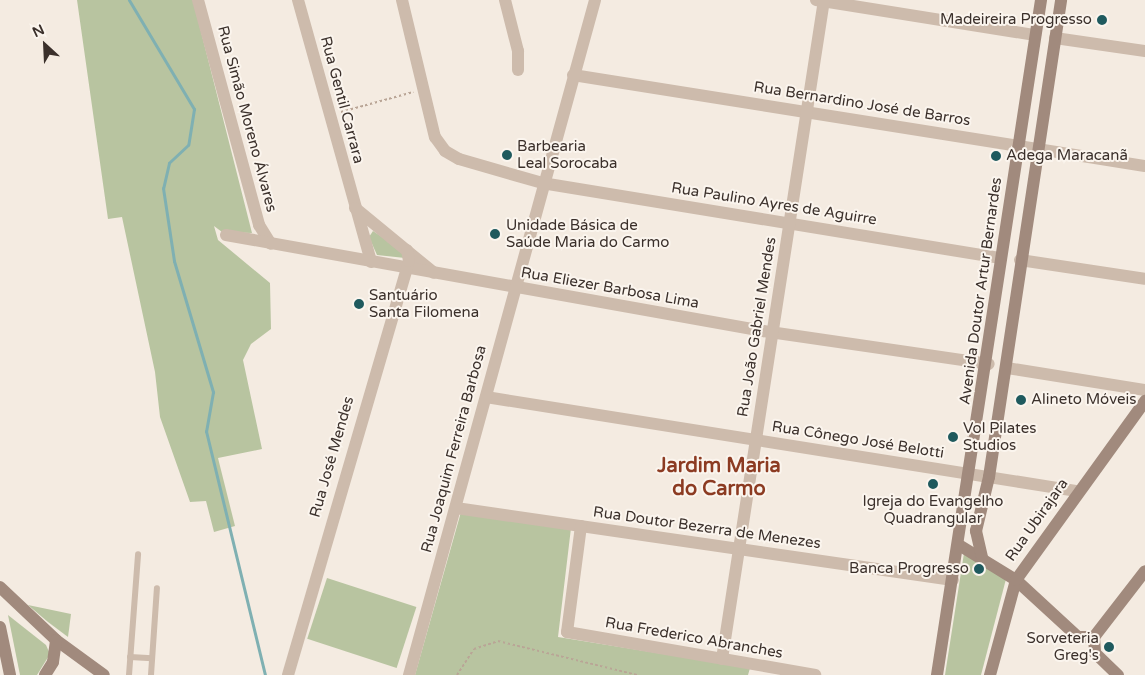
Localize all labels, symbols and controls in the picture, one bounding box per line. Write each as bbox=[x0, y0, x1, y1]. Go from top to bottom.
place label: Madeireira Progresso bbox=[940, 11, 1092, 29]
marker: Madeireira Progresso bbox=[1096, 14, 1108, 26]
north arrow bbox=[20, 20, 70, 70]
text: N bbox=[30, 21, 47, 41]
street label: Rua Simão Moreno Álvares bbox=[213, 24, 281, 214]
street label: Rua Gentil Carrara bbox=[316, 34, 368, 166]
street label: Rua Bernardino José de Barros bbox=[752, 78, 972, 130]
place label: Barbearia Leal Sorocaba bbox=[517, 137, 618, 172]
place label: Adega Maracanã bbox=[1006, 147, 1128, 165]
marker: Barbearia Leal Sorocaba bbox=[501, 149, 513, 161]
marker: Adega Maracanã bbox=[990, 150, 1002, 162]
street label: Avenida Doutor Artur Bernardes bbox=[956, 176, 1006, 406]
street label: Rua Paulino Ayres de Aguirre bbox=[670, 179, 878, 229]
place label: Unidade Básica de Saúde Maria do Carmo bbox=[506, 216, 669, 251]
marker: Unidade Básica de Saúde Maria do Carmo bbox=[488, 227, 502, 241]
street label: Rua João Gabriel Mendes bbox=[734, 236, 780, 418]
street label: Rua Eliezer Barbosa Lima bbox=[520, 263, 700, 313]
place label: Santuário Santa Filomena bbox=[369, 286, 479, 321]
marker: Santuário Santa Filomena bbox=[353, 298, 365, 310]
street label: Rua Joaquim Ferreira Barbosa bbox=[418, 343, 490, 555]
place label: Alineto Móveis bbox=[1031, 391, 1136, 409]
street label: Rua José Mendes bbox=[306, 394, 358, 520]
marker: Alineto Móveis bbox=[1015, 394, 1027, 406]
street label: Rua Cônego José Belotti bbox=[771, 417, 945, 463]
place label: Vol Pilates Studios bbox=[963, 419, 1036, 454]
marker: Vol Pilates Studios bbox=[947, 431, 959, 443]
district label: Jardim Maria do Carmo bbox=[657, 454, 781, 501]
street label: Rua Ubirajara bbox=[1002, 475, 1072, 565]
marker: Igreja do Evangelho Quadrangular bbox=[927, 478, 939, 490]
place label: Igreja do Evangelho Quadrangular bbox=[863, 492, 1003, 527]
street label: Rua Doutor Bezerra de Menezes bbox=[592, 503, 822, 553]
place label: Banca Progresso bbox=[849, 560, 969, 578]
marker: Banca Progresso bbox=[973, 563, 985, 575]
street label: Rua Frederico Abranches bbox=[604, 614, 784, 662]
place label: Sorveteria Greg's bbox=[1027, 629, 1099, 664]
marker: Sorveteria Greg's bbox=[1103, 641, 1115, 653]

